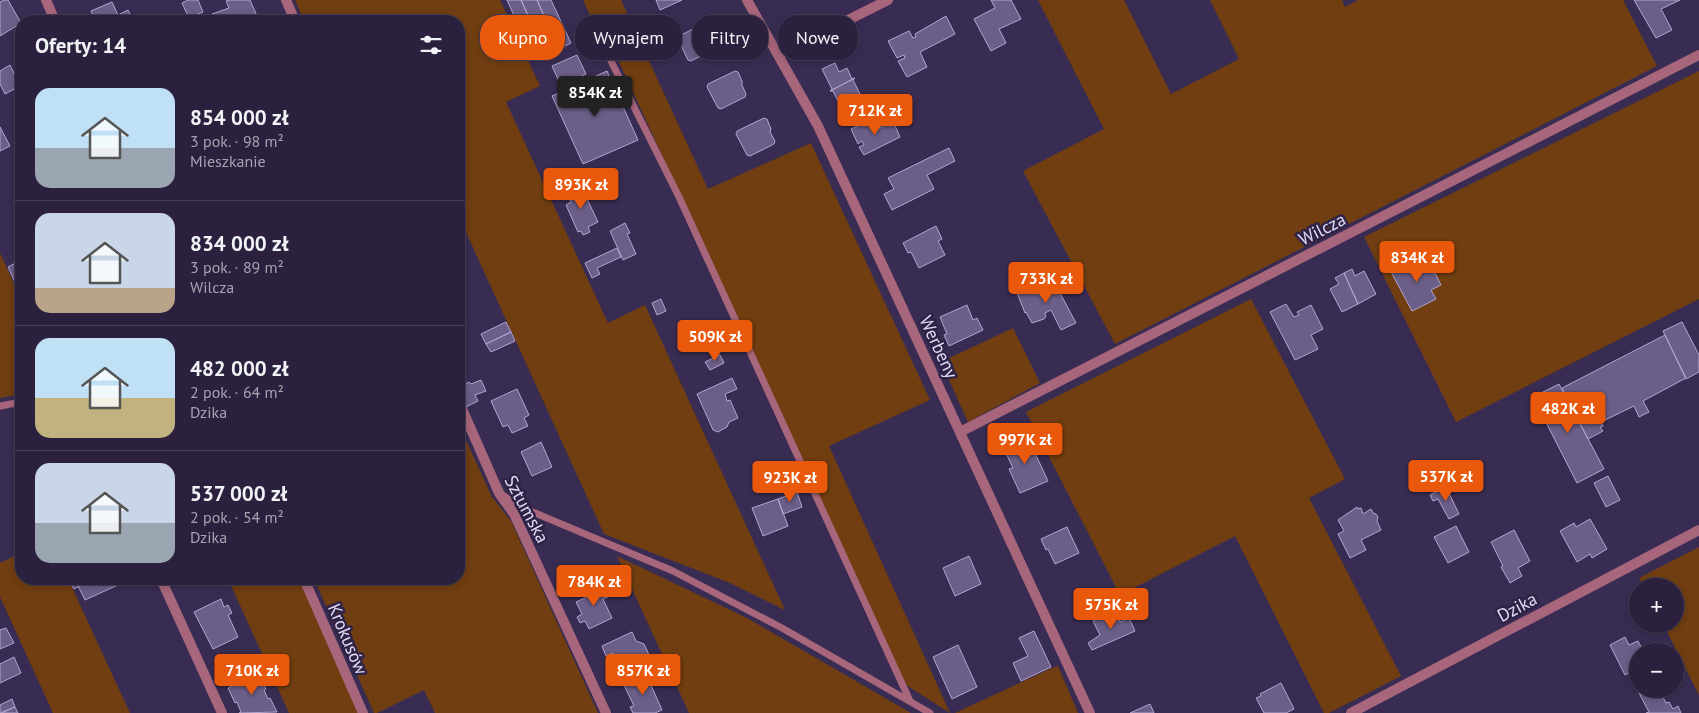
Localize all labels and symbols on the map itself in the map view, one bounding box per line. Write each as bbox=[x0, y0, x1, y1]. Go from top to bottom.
pin: 854K zł bbox=[549, 76, 641, 118]
pin: 712K zł bbox=[829, 94, 921, 136]
pin: 893K zł bbox=[535, 168, 627, 210]
street label: Wilcza bbox=[1295, 207, 1349, 251]
pin: 834K zł bbox=[1371, 240, 1463, 283]
pin: 733K zł bbox=[1000, 262, 1092, 304]
street label: Werbeny bbox=[915, 312, 964, 383]
pin: 509K zł bbox=[669, 320, 761, 362]
pin: 482K zł bbox=[1522, 392, 1614, 434]
pin: 997K zł bbox=[979, 422, 1071, 465]
pin: 923K zł bbox=[744, 460, 836, 503]
pin: 537K zł bbox=[1400, 460, 1492, 502]
street label: Sztumska bbox=[500, 471, 554, 547]
pin: 784K zł bbox=[548, 564, 640, 607]
street label: Dzika bbox=[1493, 587, 1541, 627]
pin: 575K zł bbox=[1065, 588, 1157, 630]
street label: Krokusów bbox=[323, 600, 374, 679]
pin: 710K zł bbox=[206, 654, 298, 696]
pin: 857K zł bbox=[597, 654, 689, 696]

